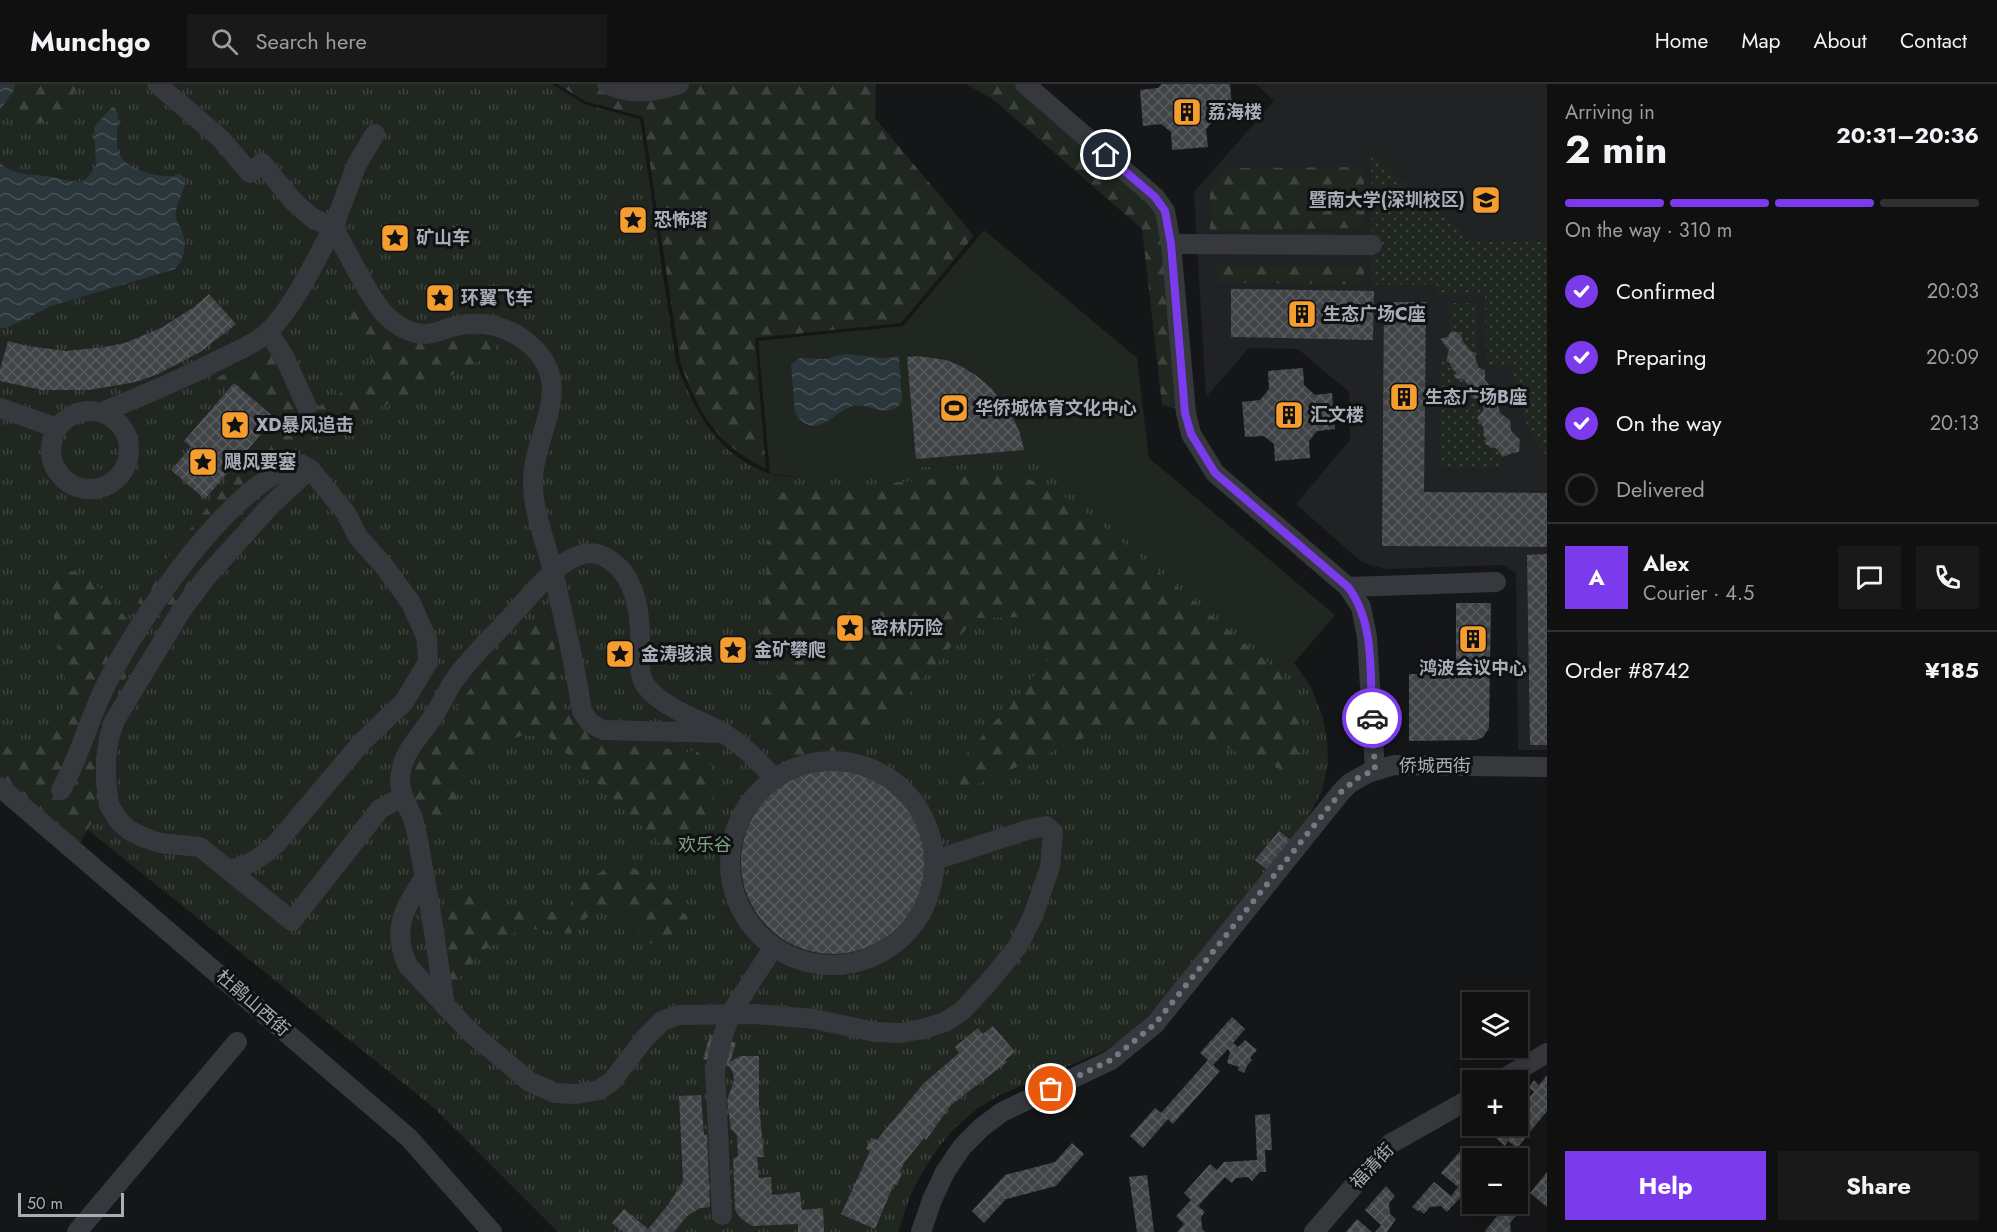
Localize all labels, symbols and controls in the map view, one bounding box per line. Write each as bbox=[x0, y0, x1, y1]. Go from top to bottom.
search box bbox=[187, 14, 607, 68]
text: Munchgo bbox=[30, 21, 151, 62]
icon: search bbox=[208, 25, 241, 58]
text: Search here bbox=[256, 25, 367, 57]
text: Home bbox=[1655, 26, 1708, 56]
text: Map bbox=[1741, 26, 1781, 56]
text: About bbox=[1814, 26, 1867, 56]
text: Contact bbox=[1900, 26, 1967, 56]
building icon: 荔海楼 bbox=[1171, 96, 1203, 128]
text: Arriving in bbox=[1565, 98, 1655, 127]
place label: 荔海楼 bbox=[1208, 99, 1262, 125]
text: 20:31–20:36 bbox=[1836, 119, 1979, 151]
text: 2 min bbox=[1565, 121, 1667, 178]
pin bbox=[1080, 129, 1131, 180]
icon: home bbox=[1089, 138, 1122, 171]
school or university icon: 暨南大学(深圳校区) bbox=[1470, 184, 1502, 216]
place label: 暨南大学(深圳校区) bbox=[1309, 187, 1465, 213]
place icon: 恐怖塔 bbox=[617, 204, 649, 236]
place label: 恐怖塔 bbox=[654, 207, 708, 233]
text: On the way · 310 m bbox=[1565, 216, 1732, 245]
place icon: 矿山车 bbox=[379, 222, 411, 254]
place label: 矿山车 bbox=[416, 225, 470, 251]
icon: check bbox=[1565, 275, 1598, 308]
text: Confirmed bbox=[1616, 275, 1715, 307]
text: 20:03 bbox=[1927, 277, 1979, 306]
place icon: 环翼飞车 bbox=[424, 282, 456, 314]
place label: 环翼飞车 bbox=[461, 285, 533, 311]
building icon: 生态广场C座 bbox=[1286, 298, 1318, 330]
place label: 生态广场C座 bbox=[1323, 301, 1426, 327]
icon: check bbox=[1565, 341, 1598, 374]
text: Preparing bbox=[1616, 341, 1707, 373]
text: 20:09 bbox=[1926, 343, 1979, 372]
building icon: 生态广场B座 bbox=[1388, 381, 1420, 413]
place label: 生态广场B座 bbox=[1425, 384, 1527, 410]
sports icon: 华侨城体育文化中心 bbox=[938, 392, 970, 424]
place label: 华侨城体育文化中心 bbox=[975, 395, 1137, 421]
building icon: 汇文楼 bbox=[1273, 399, 1305, 431]
place label: 汇文楼 bbox=[1310, 402, 1364, 428]
icon: check bbox=[1565, 407, 1598, 440]
text: On the way bbox=[1616, 407, 1721, 439]
place icon: XD暴风追击 bbox=[219, 409, 251, 441]
text: 20:13 bbox=[1930, 409, 1979, 438]
place label: XD暴风追击 bbox=[256, 412, 354, 438]
place icon: 飓风要塞 bbox=[187, 446, 219, 478]
place label: 飓风要塞 bbox=[224, 449, 296, 475]
text: Delivered bbox=[1616, 473, 1705, 505]
button: chat bbox=[1838, 546, 1901, 609]
button: phone bbox=[1916, 546, 1979, 609]
text: Alex bbox=[1643, 547, 1689, 579]
text: A bbox=[1588, 561, 1605, 593]
text: Courier · 4.5 bbox=[1643, 579, 1754, 608]
place icon: 密林历险 bbox=[834, 612, 866, 644]
place label: 密林历险 bbox=[871, 615, 943, 641]
building icon: 鸿波会议中心 bbox=[1457, 623, 1489, 655]
place icon: 金矿攀爬 bbox=[717, 634, 749, 666]
place label: 金矿攀爬 bbox=[754, 637, 826, 663]
place icon: 金涛骇浪 bbox=[604, 638, 636, 670]
place label: 金涛骇浪 bbox=[641, 641, 713, 667]
text: Order #8742 bbox=[1565, 654, 1690, 686]
text: ¥185 bbox=[1925, 654, 1979, 686]
place label: 鸿波会议中心 bbox=[1419, 655, 1527, 681]
courier bbox=[1342, 688, 1402, 748]
icon: car bbox=[1356, 702, 1389, 735]
street label: 侨城西街 bbox=[1399, 753, 1471, 779]
park label: 欢乐谷 bbox=[678, 832, 732, 858]
street label: 杜鹃山西街 bbox=[211, 964, 295, 1042]
map controls bbox=[1462, 992, 1528, 1214]
button: layers bbox=[1462, 992, 1528, 1058]
pin bbox=[1025, 1063, 1076, 1114]
button: + bbox=[1462, 1070, 1528, 1136]
icon: bag bbox=[1034, 1072, 1067, 1105]
street label: 福清街 bbox=[1344, 1137, 1400, 1195]
button: − bbox=[1462, 1148, 1528, 1214]
button: Help bbox=[1565, 1151, 1766, 1220]
button: Share bbox=[1778, 1151, 1979, 1220]
scale bar bbox=[18, 1190, 124, 1218]
text: 50 m bbox=[27, 1192, 63, 1215]

